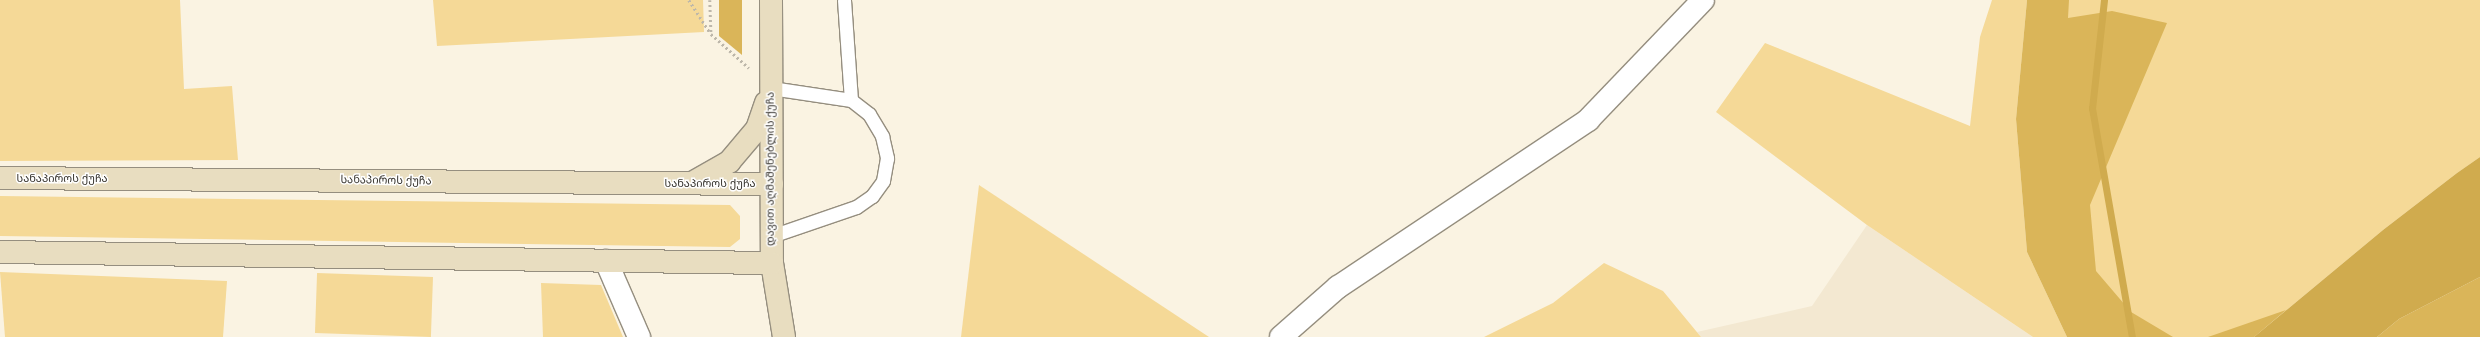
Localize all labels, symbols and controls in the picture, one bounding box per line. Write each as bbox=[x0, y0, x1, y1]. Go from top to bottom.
street label: დავით აღმაშენებლის ქუჩა bbox=[764, 92, 778, 246]
street label: სანაპიროს ქუჩა bbox=[17, 172, 107, 186]
street label: სანაპიროს ქუჩა bbox=[340, 174, 432, 188]
street label: სანაპიროს ქუჩა bbox=[665, 177, 755, 191]

